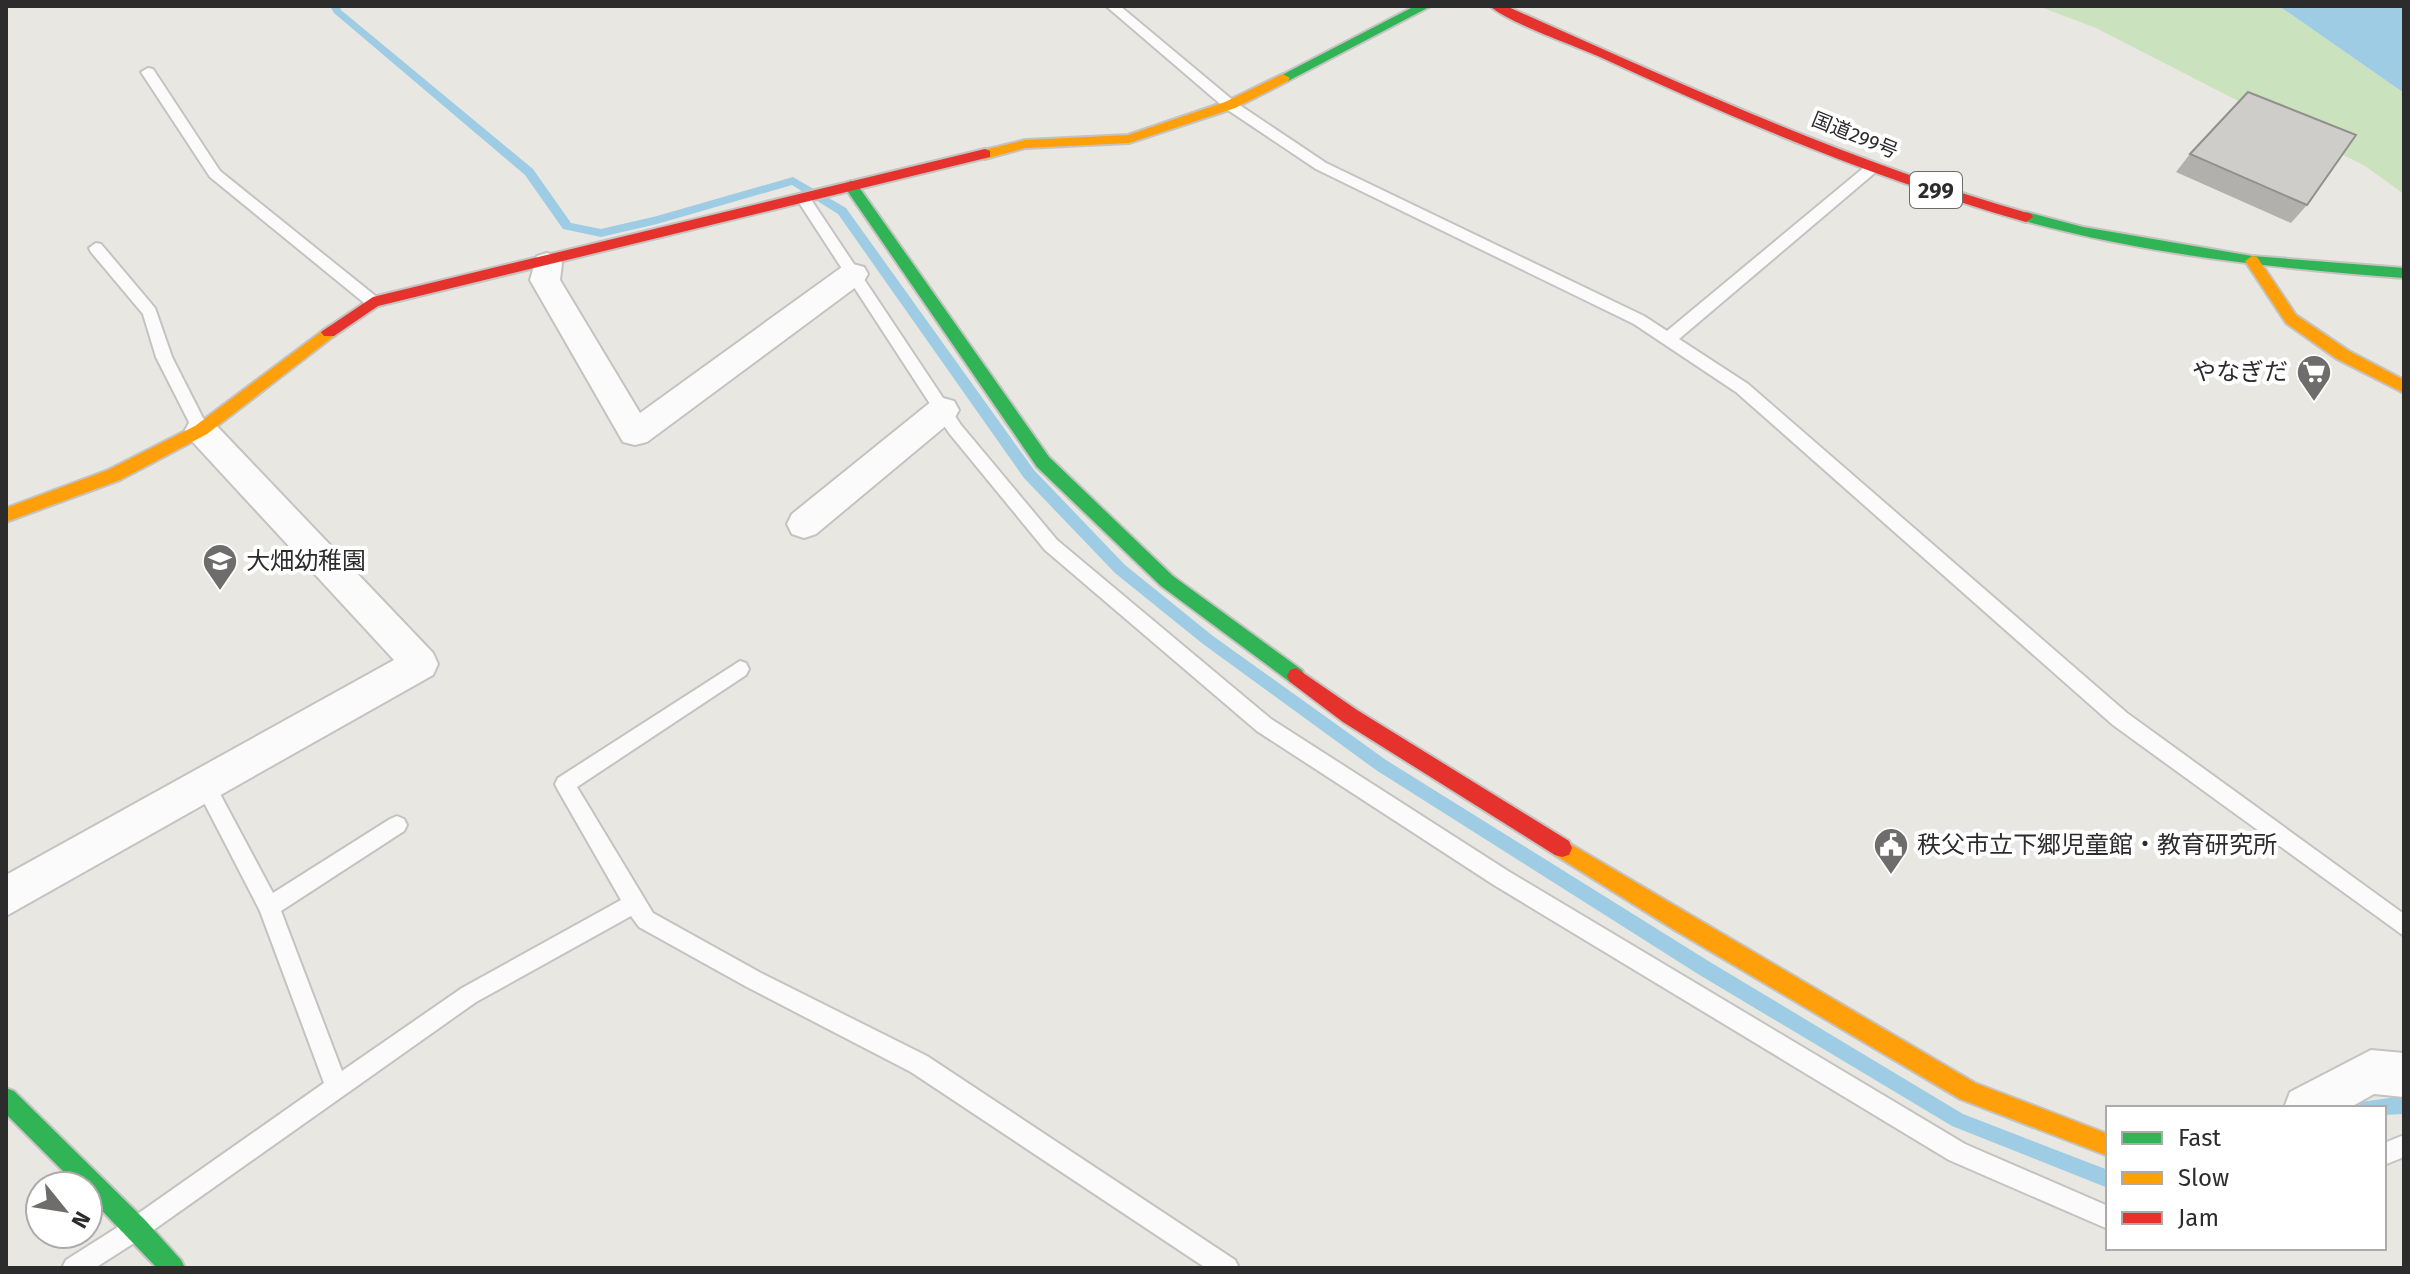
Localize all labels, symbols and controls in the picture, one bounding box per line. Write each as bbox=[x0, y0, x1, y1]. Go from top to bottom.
street label: 国道299号 bbox=[1808, 107, 1902, 163]
road number: 299 bbox=[1910, 172, 1962, 208]
supermarket icon: やなぎだ bbox=[2295, 353, 2333, 403]
place label: やなぎだ bbox=[2192, 358, 2288, 386]
school or university icon: 大畑幼稚園 bbox=[201, 542, 239, 592]
place label: 大畑幼稚園 bbox=[246, 547, 366, 575]
public building icon: 秩父市立下郷児童館・教育研究所 bbox=[1872, 826, 1910, 876]
place label: 秩父市立下郷児童館・教育研究所 bbox=[1917, 831, 2277, 859]
legend bbox=[2106, 1106, 2386, 1250]
text: Fast bbox=[2178, 1124, 2221, 1152]
text: Slow bbox=[2178, 1164, 2229, 1192]
north arrow bbox=[24, 1170, 104, 1250]
text: Jam bbox=[2178, 1204, 2219, 1232]
text: N bbox=[66, 1207, 96, 1233]

